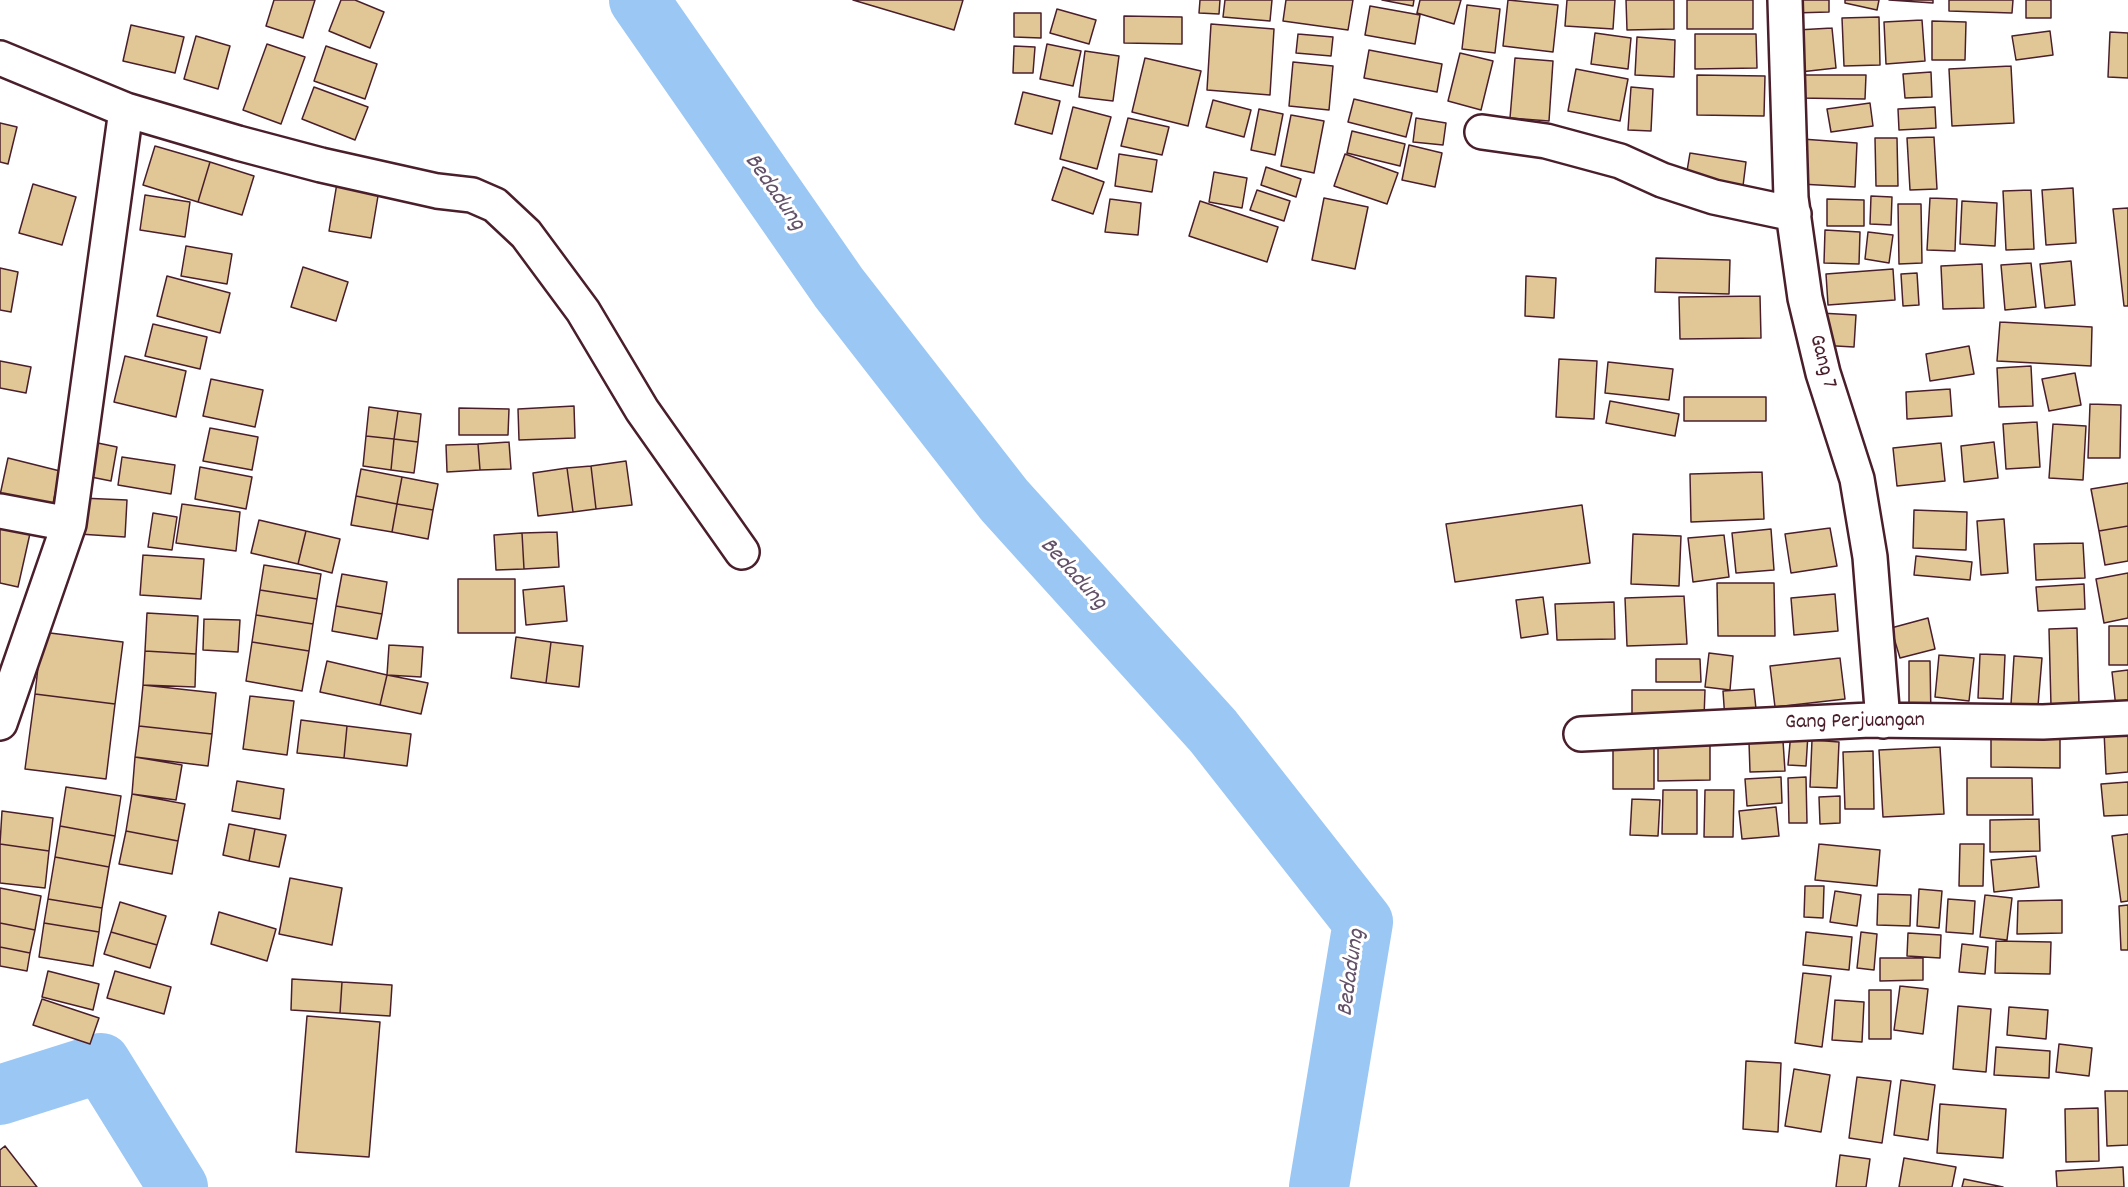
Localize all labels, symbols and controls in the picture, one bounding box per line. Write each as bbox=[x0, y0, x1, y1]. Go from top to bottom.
water label: Bedadung bbox=[736, 149, 810, 237]
street label: Gang 7 bbox=[1801, 332, 1841, 392]
water label: Bedadung bbox=[1032, 533, 1112, 617]
street label: Gang Perjuangan bbox=[1785, 709, 1925, 737]
water label: Bedadung bbox=[1333, 928, 1373, 1018]

